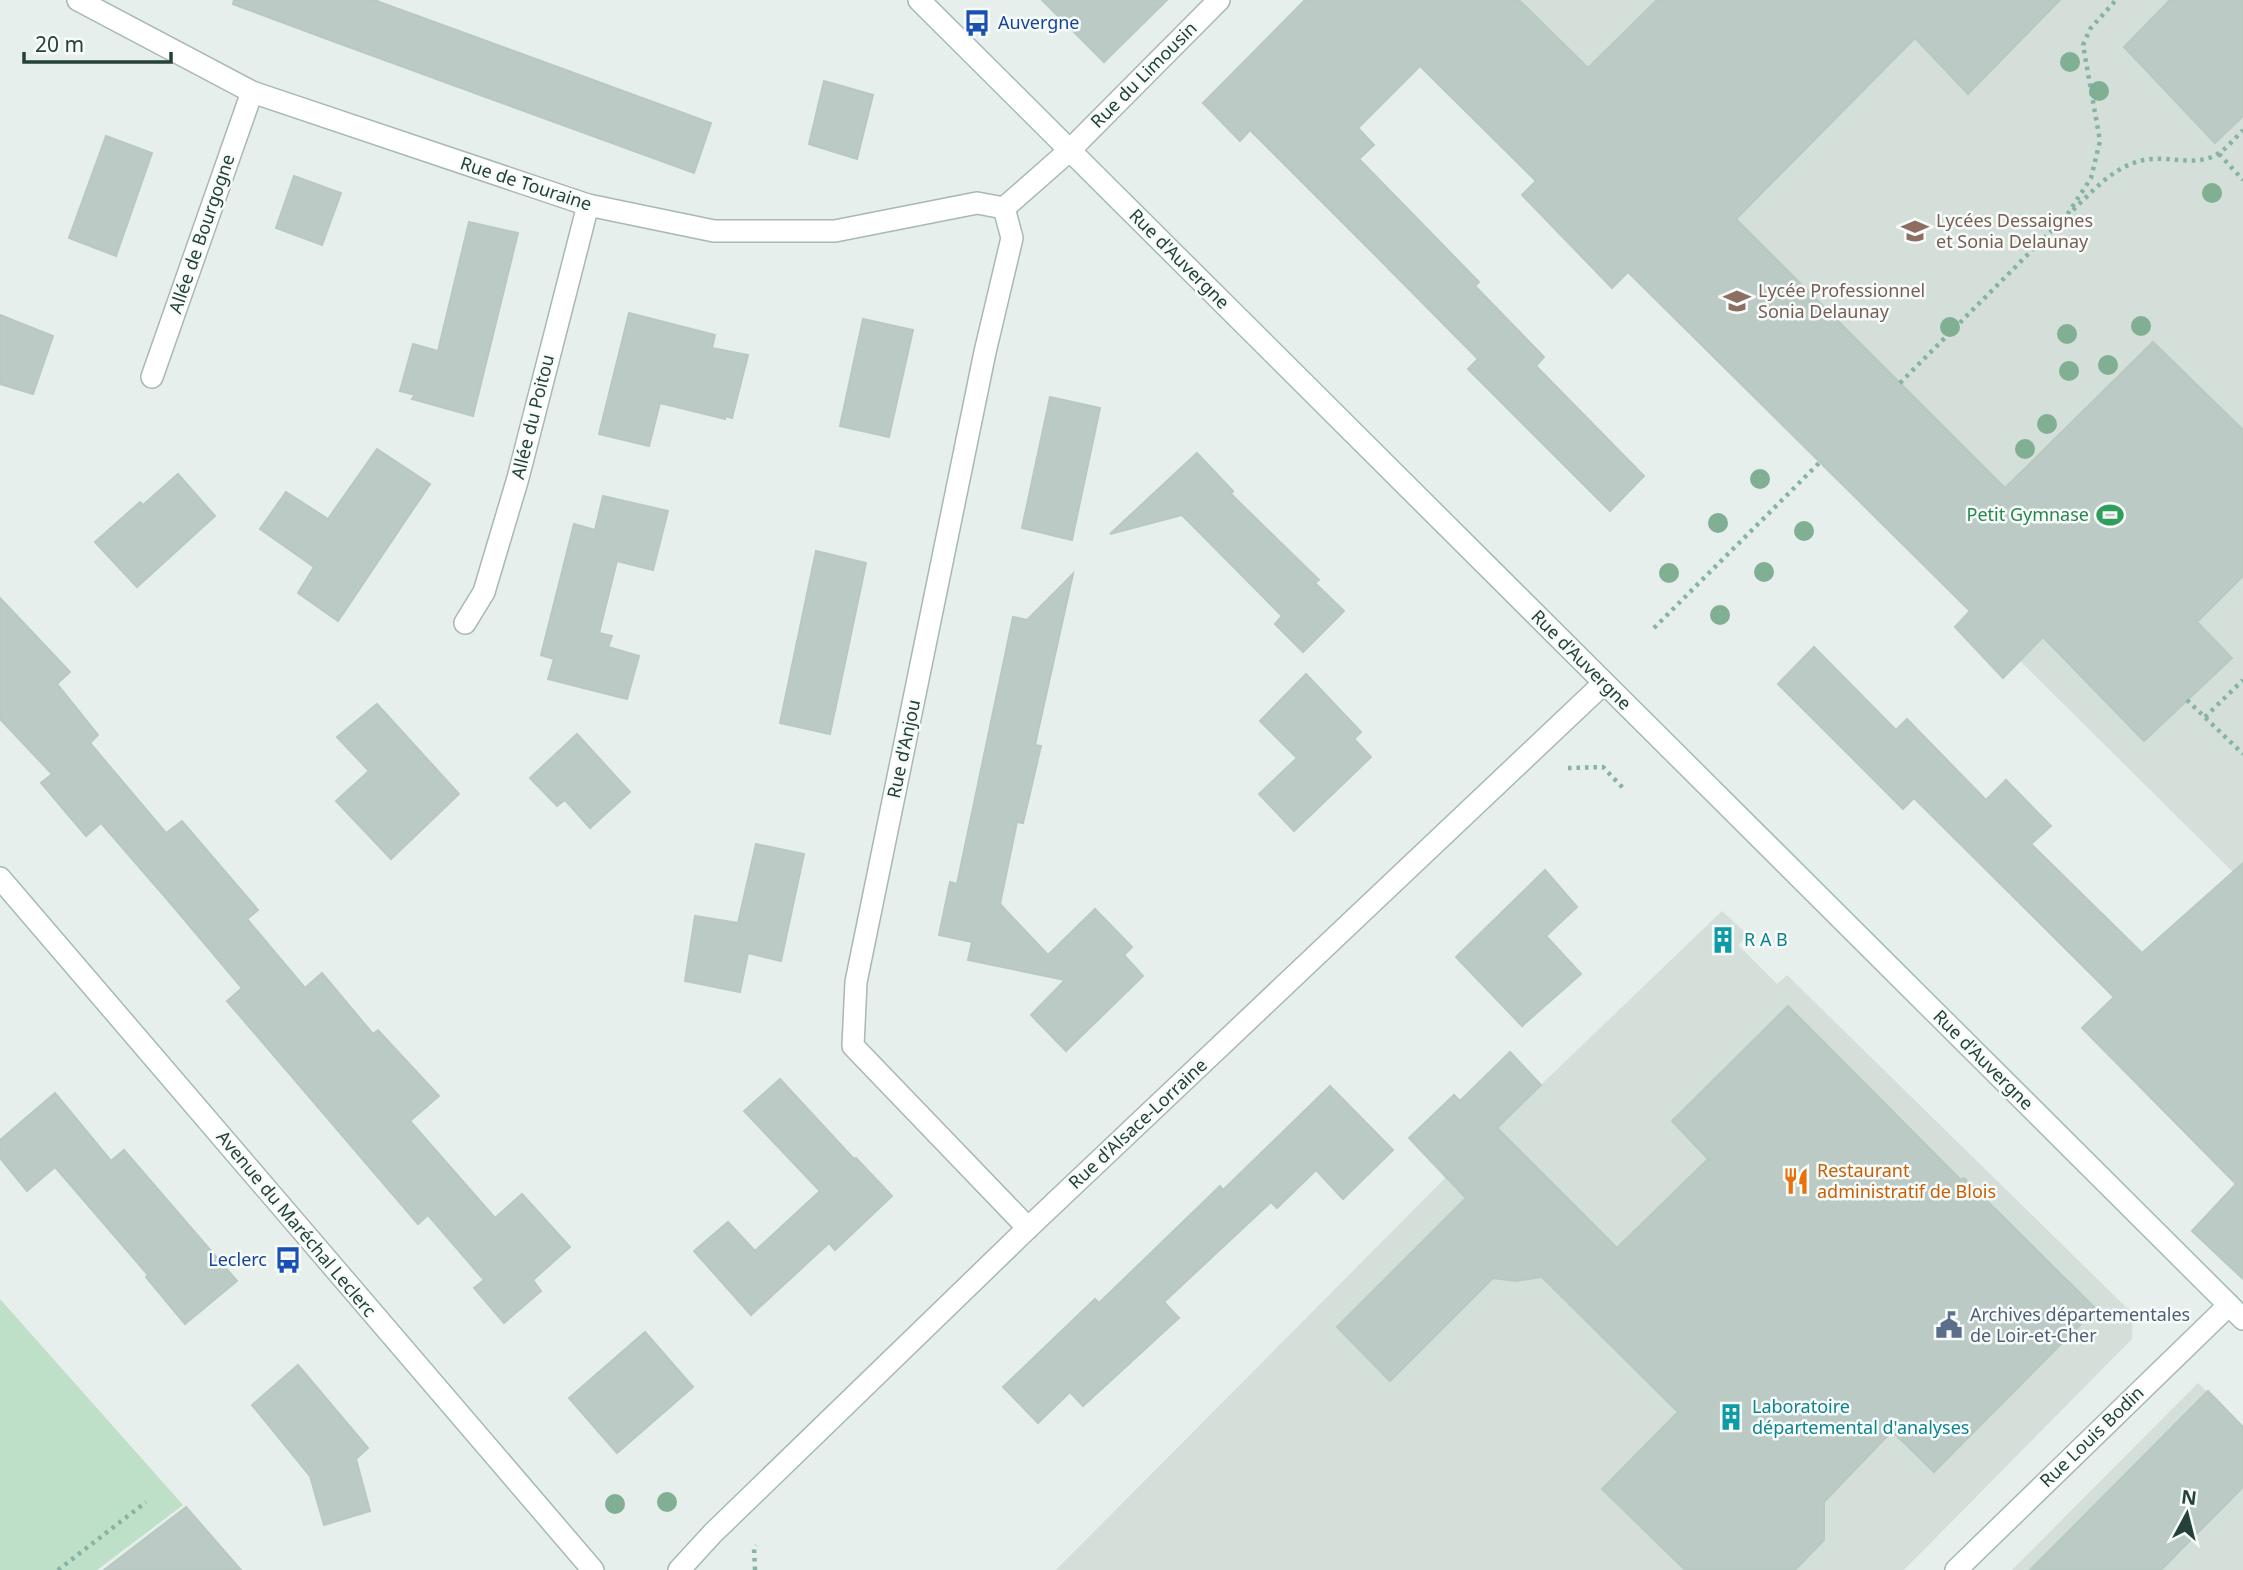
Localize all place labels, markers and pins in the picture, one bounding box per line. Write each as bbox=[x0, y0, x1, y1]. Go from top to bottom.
bus stop icon: Auvergne bbox=[962, 8, 992, 38]
place label: Auvergne bbox=[998, 10, 1080, 34]
place label: Lycées Dessaignes et Sonia Delaunay bbox=[1936, 208, 2093, 253]
school or university icon: Lycées Dessaignes et Sonia Delaunay bbox=[1900, 216, 1930, 246]
place label: Lycée Professionnel Sonia Delaunay bbox=[1758, 278, 1925, 323]
school or university icon: Lycée Professionnel Sonia Delaunay bbox=[1722, 286, 1752, 316]
sports icon: Petit Gymnase bbox=[2095, 500, 2125, 530]
place label: Petit Gymnase bbox=[1967, 502, 2089, 526]
building icon: R A B bbox=[1708, 925, 1738, 955]
place label: R A B bbox=[1744, 927, 1788, 951]
place label: Restaurant administratif de Blois bbox=[1817, 1158, 1996, 1203]
restaurant icon: Restaurant administratif de Blois bbox=[1781, 1166, 1811, 1196]
bus stop icon: Leclerc bbox=[273, 1245, 303, 1275]
place label: Leclerc bbox=[208, 1249, 267, 1271]
place label: Archives départementales de Loir-et-Cher bbox=[1970, 1302, 2190, 1347]
public building icon: Archives départementales de Loir-et-Cher bbox=[1934, 1310, 1964, 1340]
place label: Laboratoire départemental d'analyses bbox=[1752, 1394, 1969, 1439]
building icon: Laboratoire départemental d'analyses bbox=[1716, 1402, 1746, 1432]

